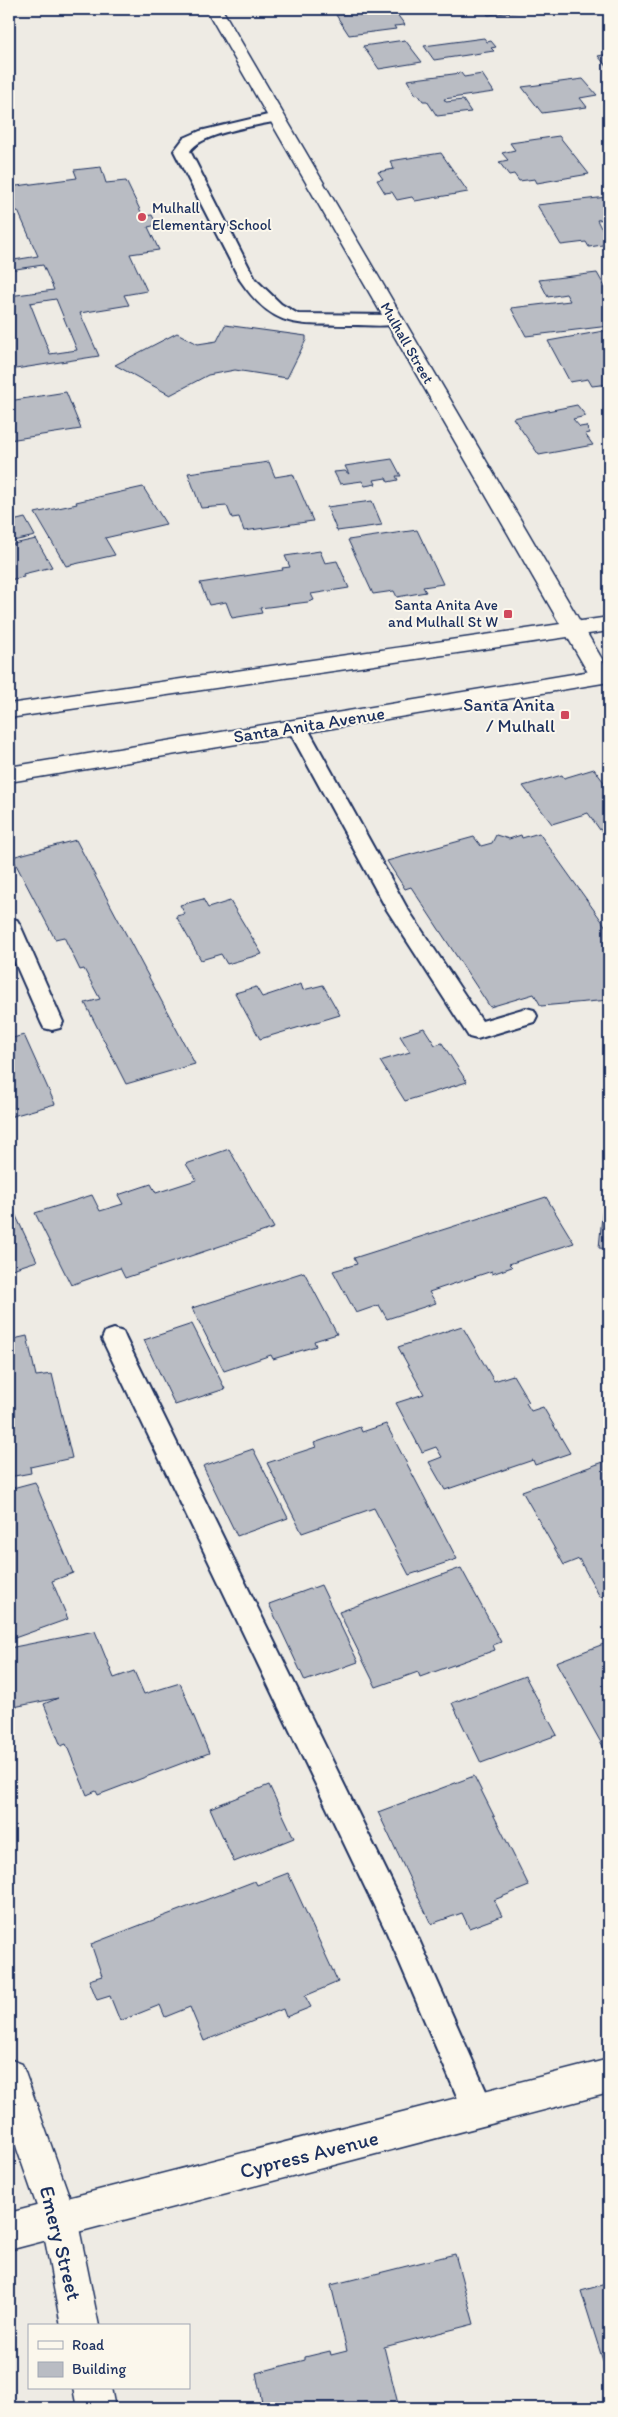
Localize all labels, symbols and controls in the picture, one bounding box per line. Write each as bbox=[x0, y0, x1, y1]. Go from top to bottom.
place label: Mulhall Elementary School bbox=[152, 199, 272, 234]
marker: Mulhall Elementary School bbox=[136, 211, 148, 223]
street label: Mulhall Street bbox=[376, 299, 438, 387]
place label: Santa Anita Ave and Mulhall St W bbox=[388, 596, 498, 631]
marker: Santa Anita Ave and Mulhall St W bbox=[502, 608, 514, 620]
place label: Santa Anita / Mulhall bbox=[463, 694, 556, 737]
street label: Santa Anita Avenue bbox=[232, 702, 386, 748]
marker: Santa Anita / Mulhall bbox=[559, 709, 571, 721]
street label: Cypress Avenue bbox=[237, 2125, 381, 2183]
street label: Emery Street bbox=[35, 2183, 87, 2303]
legend bbox=[28, 2324, 190, 2390]
text: Road bbox=[72, 2336, 105, 2354]
text: Building bbox=[72, 2360, 126, 2378]

